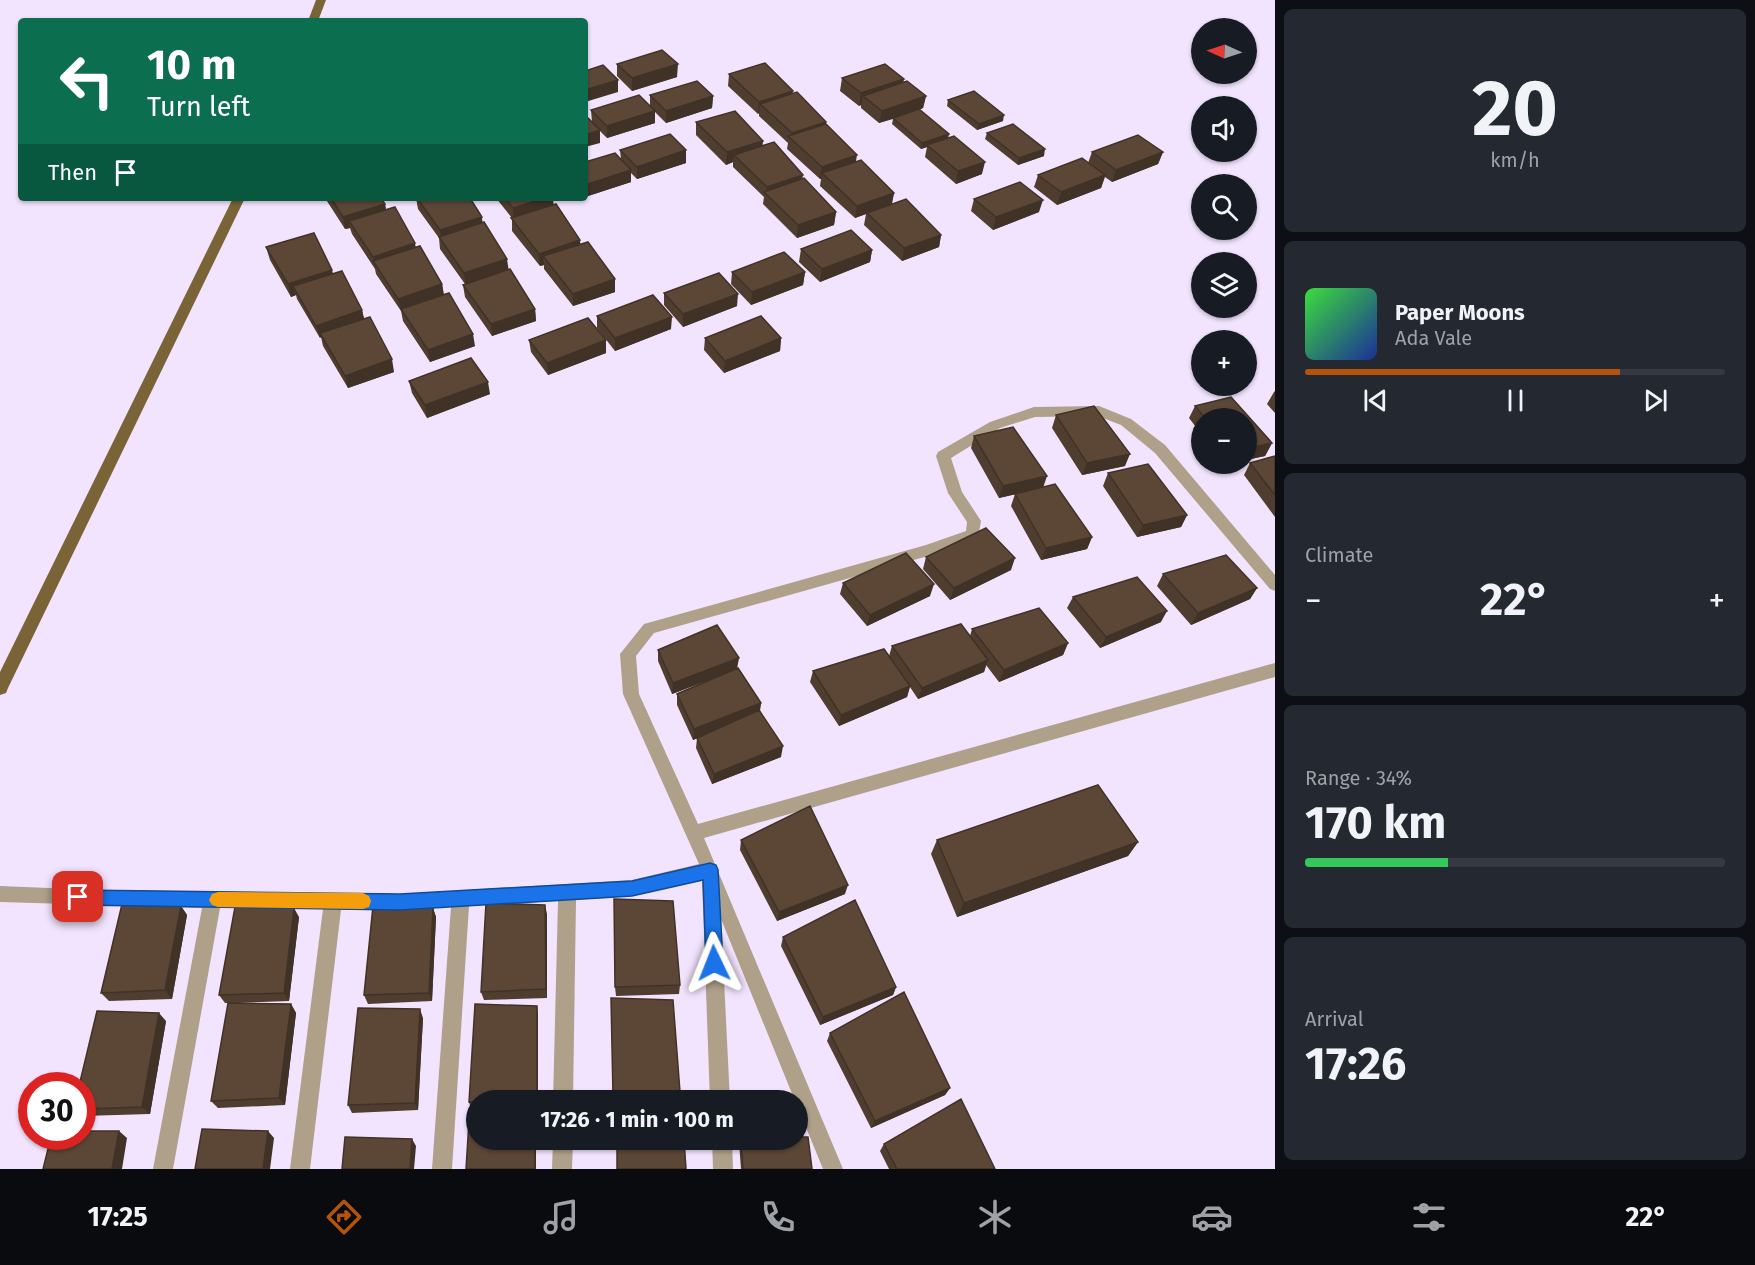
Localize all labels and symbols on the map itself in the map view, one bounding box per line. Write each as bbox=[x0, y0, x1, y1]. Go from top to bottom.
north arrow bbox=[1191, 18, 1257, 84]
pin bbox=[52, 871, 103, 922]
position arrow bbox=[682, 931, 746, 995]
speed limit sign: 30 bbox=[18, 1072, 96, 1150]

